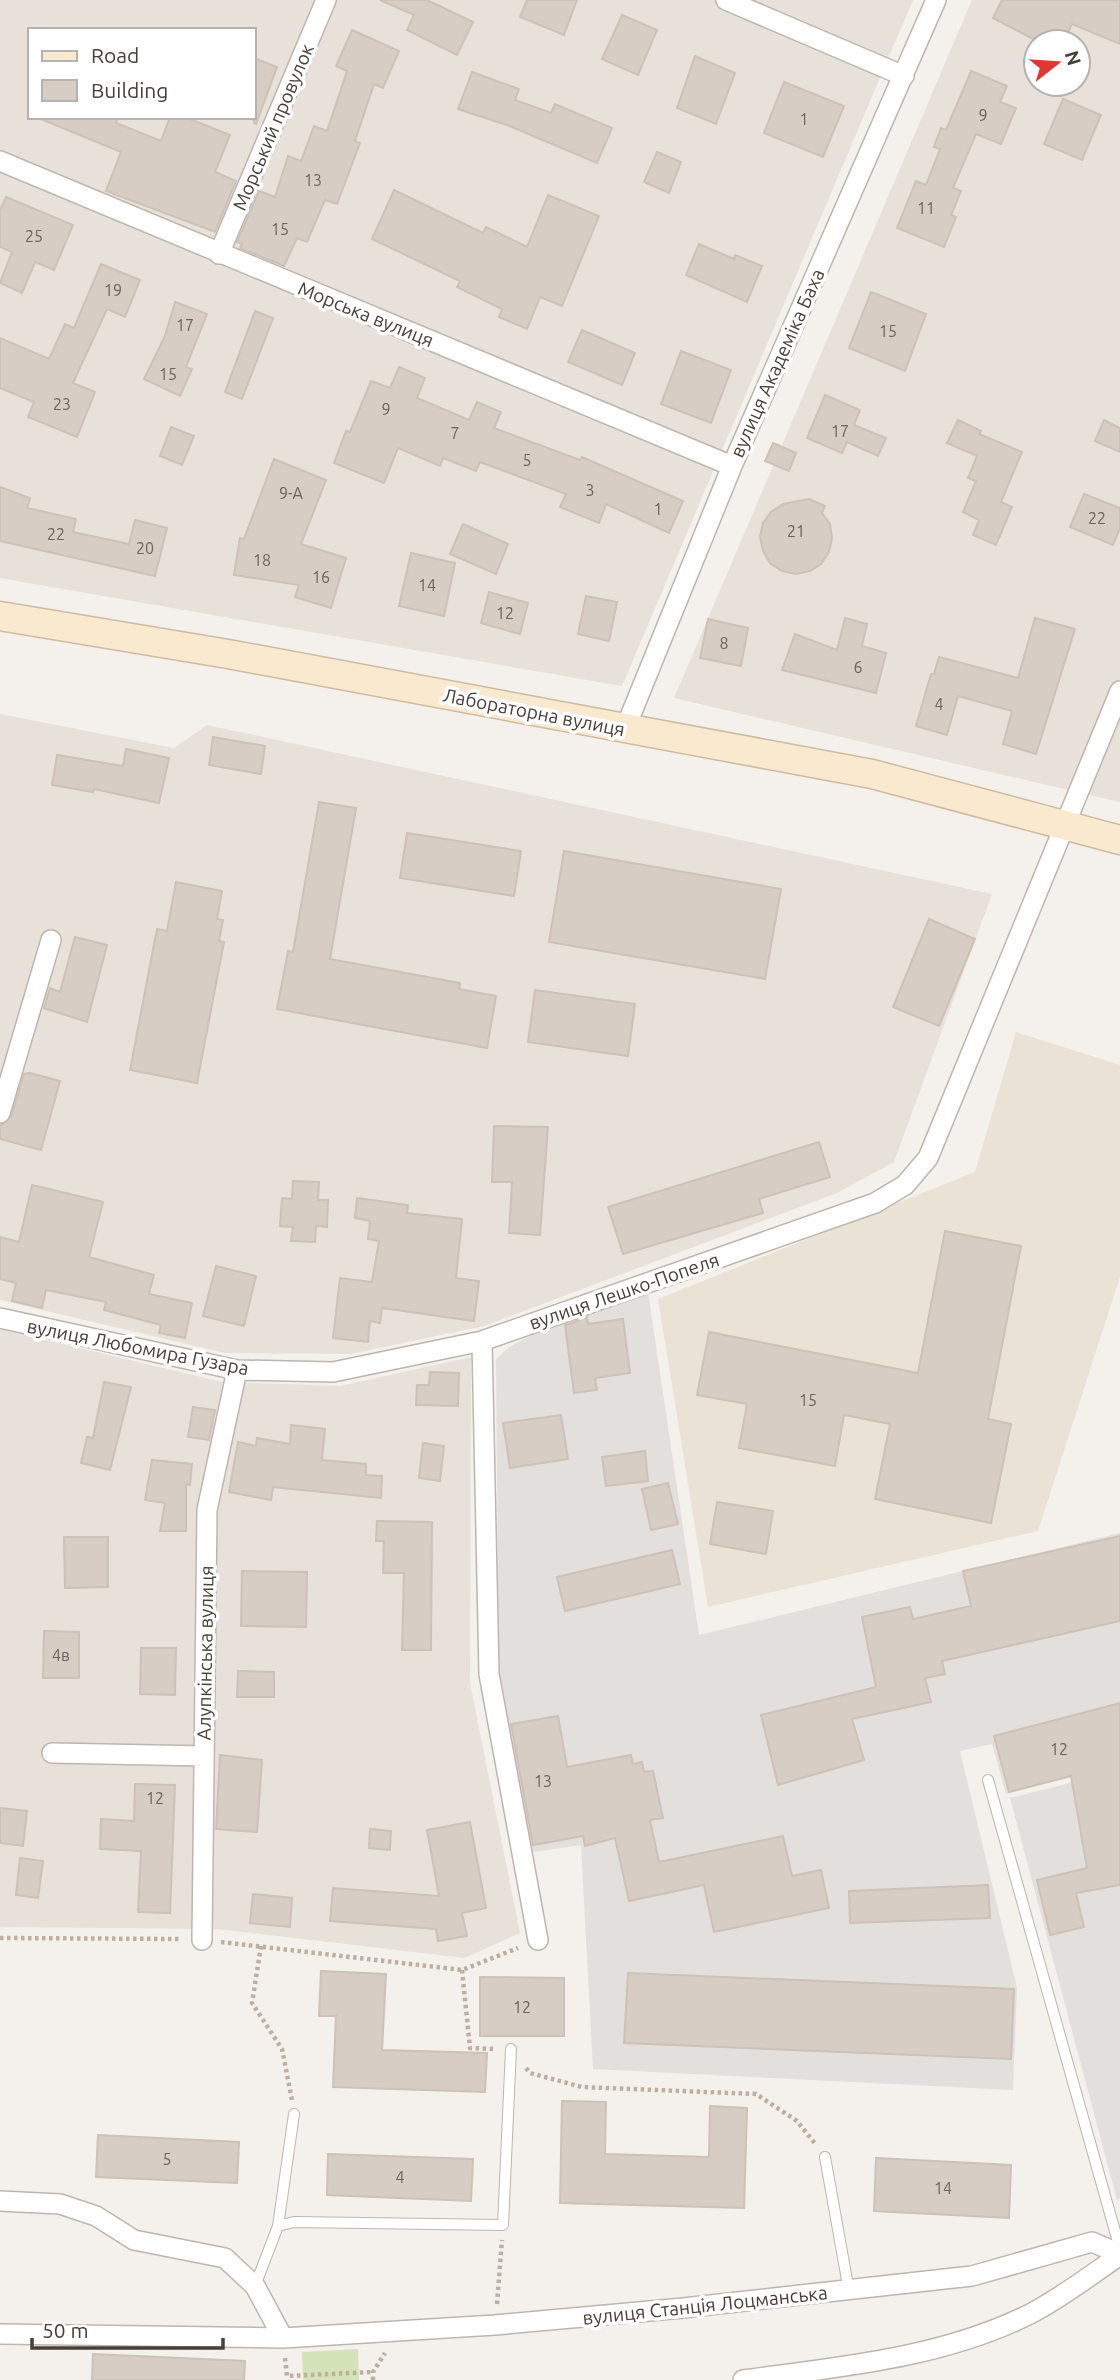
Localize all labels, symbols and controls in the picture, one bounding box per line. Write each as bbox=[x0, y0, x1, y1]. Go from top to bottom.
legend bbox=[28, 28, 256, 119]
north arrow bbox=[1022, 28, 1092, 98]
street label: Морський провулок bbox=[228, 40, 318, 213]
text: Road bbox=[91, 43, 139, 67]
text: N bbox=[1061, 48, 1086, 68]
text: Building bbox=[91, 78, 168, 102]
house number: 9 bbox=[978, 106, 988, 124]
house number: 1 bbox=[799, 110, 809, 128]
house number: 13 bbox=[304, 171, 322, 189]
house number: 11 bbox=[917, 199, 935, 217]
house number: 15 bbox=[271, 220, 289, 238]
house number: 25 bbox=[25, 227, 43, 245]
street label: вулиця Академіка Баха bbox=[725, 265, 829, 461]
street label: Морська вулиця bbox=[295, 277, 437, 351]
house number: 19 bbox=[104, 281, 122, 299]
house number: 17 bbox=[176, 316, 194, 334]
house number: 15 bbox=[879, 322, 897, 340]
house number: 15 bbox=[159, 365, 177, 383]
house number: 23 bbox=[53, 395, 71, 413]
house number: 9 bbox=[381, 400, 391, 418]
house number: 17 bbox=[831, 422, 849, 440]
house number: 7 bbox=[450, 424, 460, 442]
house number: 5 bbox=[522, 451, 532, 469]
house number: 3 bbox=[585, 481, 595, 499]
house number: 9-А bbox=[279, 484, 304, 502]
house number: 1 bbox=[653, 500, 663, 518]
house number: 22 bbox=[1088, 509, 1106, 527]
house number: 21 bbox=[787, 522, 805, 540]
house number: 22 bbox=[47, 525, 65, 543]
house number: 20 bbox=[136, 539, 154, 557]
house number: 18 bbox=[253, 551, 271, 569]
house number: 16 bbox=[312, 568, 330, 586]
house number: 14 bbox=[418, 576, 436, 594]
house number: 12 bbox=[496, 604, 514, 622]
house number: 8 bbox=[719, 634, 729, 652]
house number: 6 bbox=[853, 658, 863, 676]
street label: Лабораторна вулиця bbox=[441, 684, 627, 740]
house number: 4 bbox=[934, 695, 944, 713]
street label: вулиця Лешко-Попеля bbox=[526, 1248, 722, 1334]
street label: вулиця Любомира Гузара bbox=[25, 1315, 251, 1379]
house number: 15 bbox=[799, 1391, 817, 1409]
street label: Алупкінська вулиця bbox=[192, 1565, 218, 1741]
house number: 4в bbox=[52, 1646, 70, 1664]
house number: 12 bbox=[1050, 1740, 1068, 1758]
house number: 13 bbox=[534, 1772, 552, 1790]
house number: 12 bbox=[146, 1789, 164, 1807]
house number: 12 bbox=[513, 1998, 531, 2016]
house number: 5 bbox=[162, 2150, 172, 2168]
house number: 4 bbox=[395, 2168, 405, 2186]
house number: 14 bbox=[934, 2179, 952, 2197]
street label: вулиця Станція Лоцманська bbox=[581, 2281, 829, 2329]
scale bar bbox=[32, 2306, 222, 2350]
text: 50 m bbox=[42, 2318, 89, 2342]

